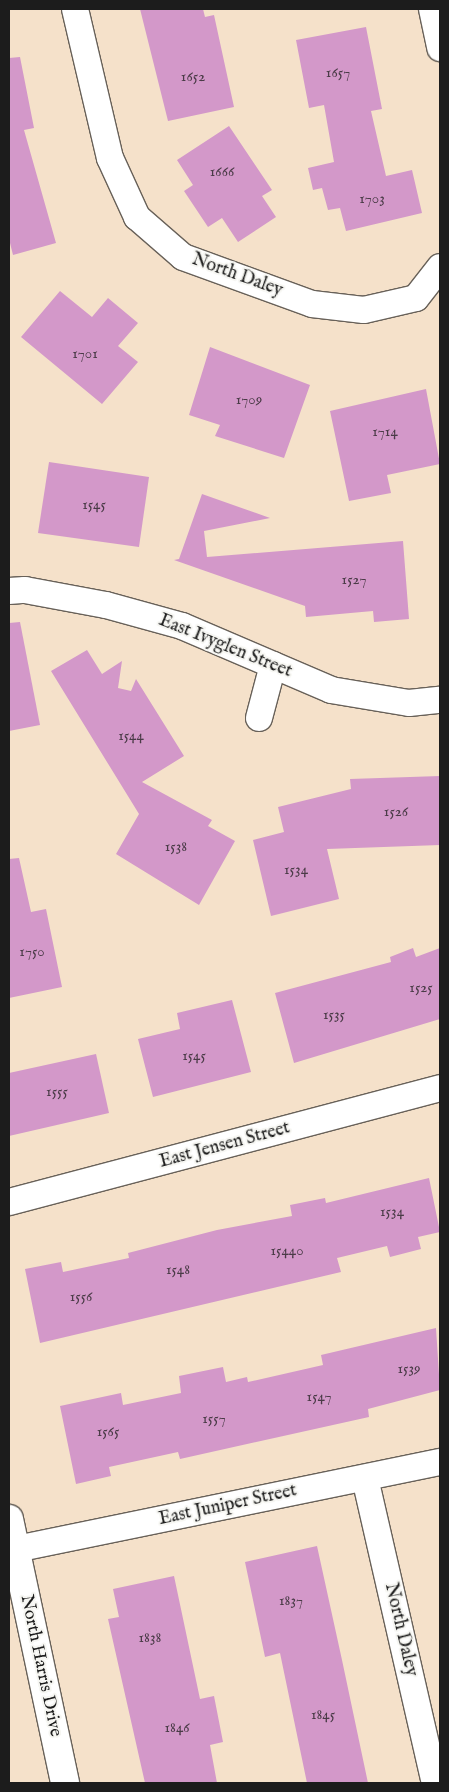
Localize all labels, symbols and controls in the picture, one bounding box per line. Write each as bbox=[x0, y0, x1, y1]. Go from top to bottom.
house number: 1657 bbox=[326, 64, 350, 82]
house number: 1652 bbox=[181, 68, 205, 86]
house number: 1666 bbox=[210, 163, 234, 181]
house number: 1703 bbox=[359, 190, 385, 208]
street label: North Daley bbox=[189, 250, 285, 302]
house number: 1701 bbox=[72, 345, 98, 363]
house number: 1709 bbox=[236, 391, 262, 409]
house number: 1714 bbox=[372, 423, 398, 441]
house number: 1545 bbox=[82, 496, 106, 514]
house number: 1527 bbox=[342, 571, 366, 589]
street label: East Ivyglen Street bbox=[155, 610, 295, 684]
house number: 1544 bbox=[118, 727, 144, 745]
house number: 1526 bbox=[384, 803, 408, 821]
house number: 1538 bbox=[165, 838, 187, 856]
house number: 1534 bbox=[284, 861, 308, 879]
house number: 1750 bbox=[19, 943, 45, 961]
house number: 1525 bbox=[409, 979, 433, 997]
house number: 1535 bbox=[323, 1006, 345, 1024]
house number: 1545 bbox=[182, 1047, 206, 1065]
house number: 1555 bbox=[46, 1083, 68, 1101]
street label: East Jensen Street bbox=[157, 1118, 293, 1174]
house number: 1534 bbox=[380, 1203, 404, 1221]
house number: 15440 bbox=[270, 1242, 304, 1260]
house number: 1548 bbox=[166, 1261, 190, 1279]
house number: 1556 bbox=[70, 1288, 92, 1306]
house number: 1539 bbox=[397, 1360, 421, 1378]
house number: 1547 bbox=[307, 1388, 331, 1406]
house number: 1557 bbox=[202, 1410, 226, 1428]
house number: 1565 bbox=[97, 1423, 119, 1441]
street label: East Juniper Street bbox=[157, 1481, 299, 1531]
street label: North Daley bbox=[379, 1581, 421, 1679]
house number: 1837 bbox=[279, 1592, 303, 1610]
street label: North Harris Drive bbox=[14, 1593, 66, 1739]
house number: 1838 bbox=[139, 1629, 161, 1647]
house number: 1845 bbox=[311, 1706, 335, 1724]
house number: 1846 bbox=[164, 1719, 190, 1737]

